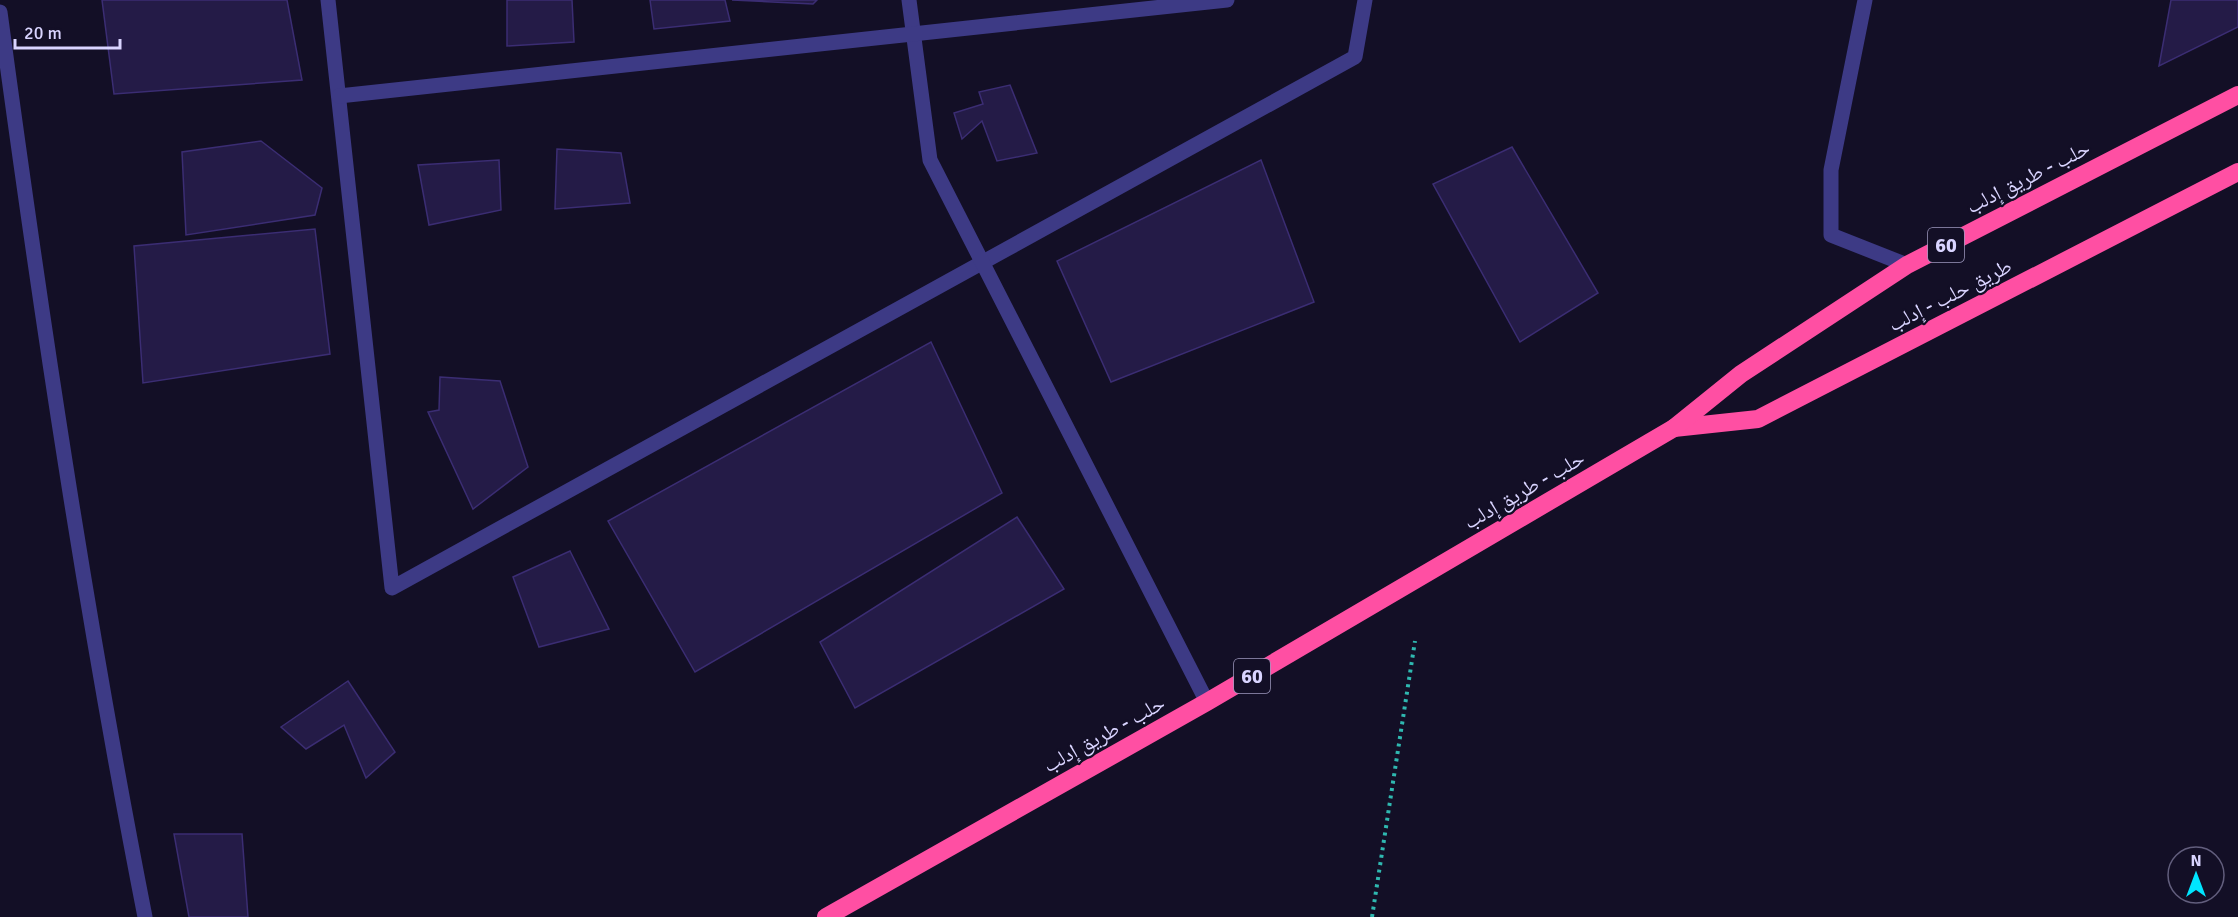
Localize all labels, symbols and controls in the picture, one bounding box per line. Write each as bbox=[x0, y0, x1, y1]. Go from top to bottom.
scale bar bbox=[15, 12, 120, 50]
text: 20 m bbox=[24, 22, 62, 44]
street label: حلب - طريق إدلب bbox=[1962, 135, 2095, 220]
road number: 60 bbox=[1928, 228, 1964, 262]
street label: طريق حلب - إدلب bbox=[1884, 253, 2017, 338]
street label: حلب - طريق إدلب bbox=[1459, 445, 1590, 536]
road number: 60 bbox=[1234, 659, 1270, 693]
street label: حلب - طريق إدلب bbox=[1039, 690, 1170, 779]
north arrow bbox=[2166, 845, 2226, 905]
text: N bbox=[2190, 851, 2202, 871]

